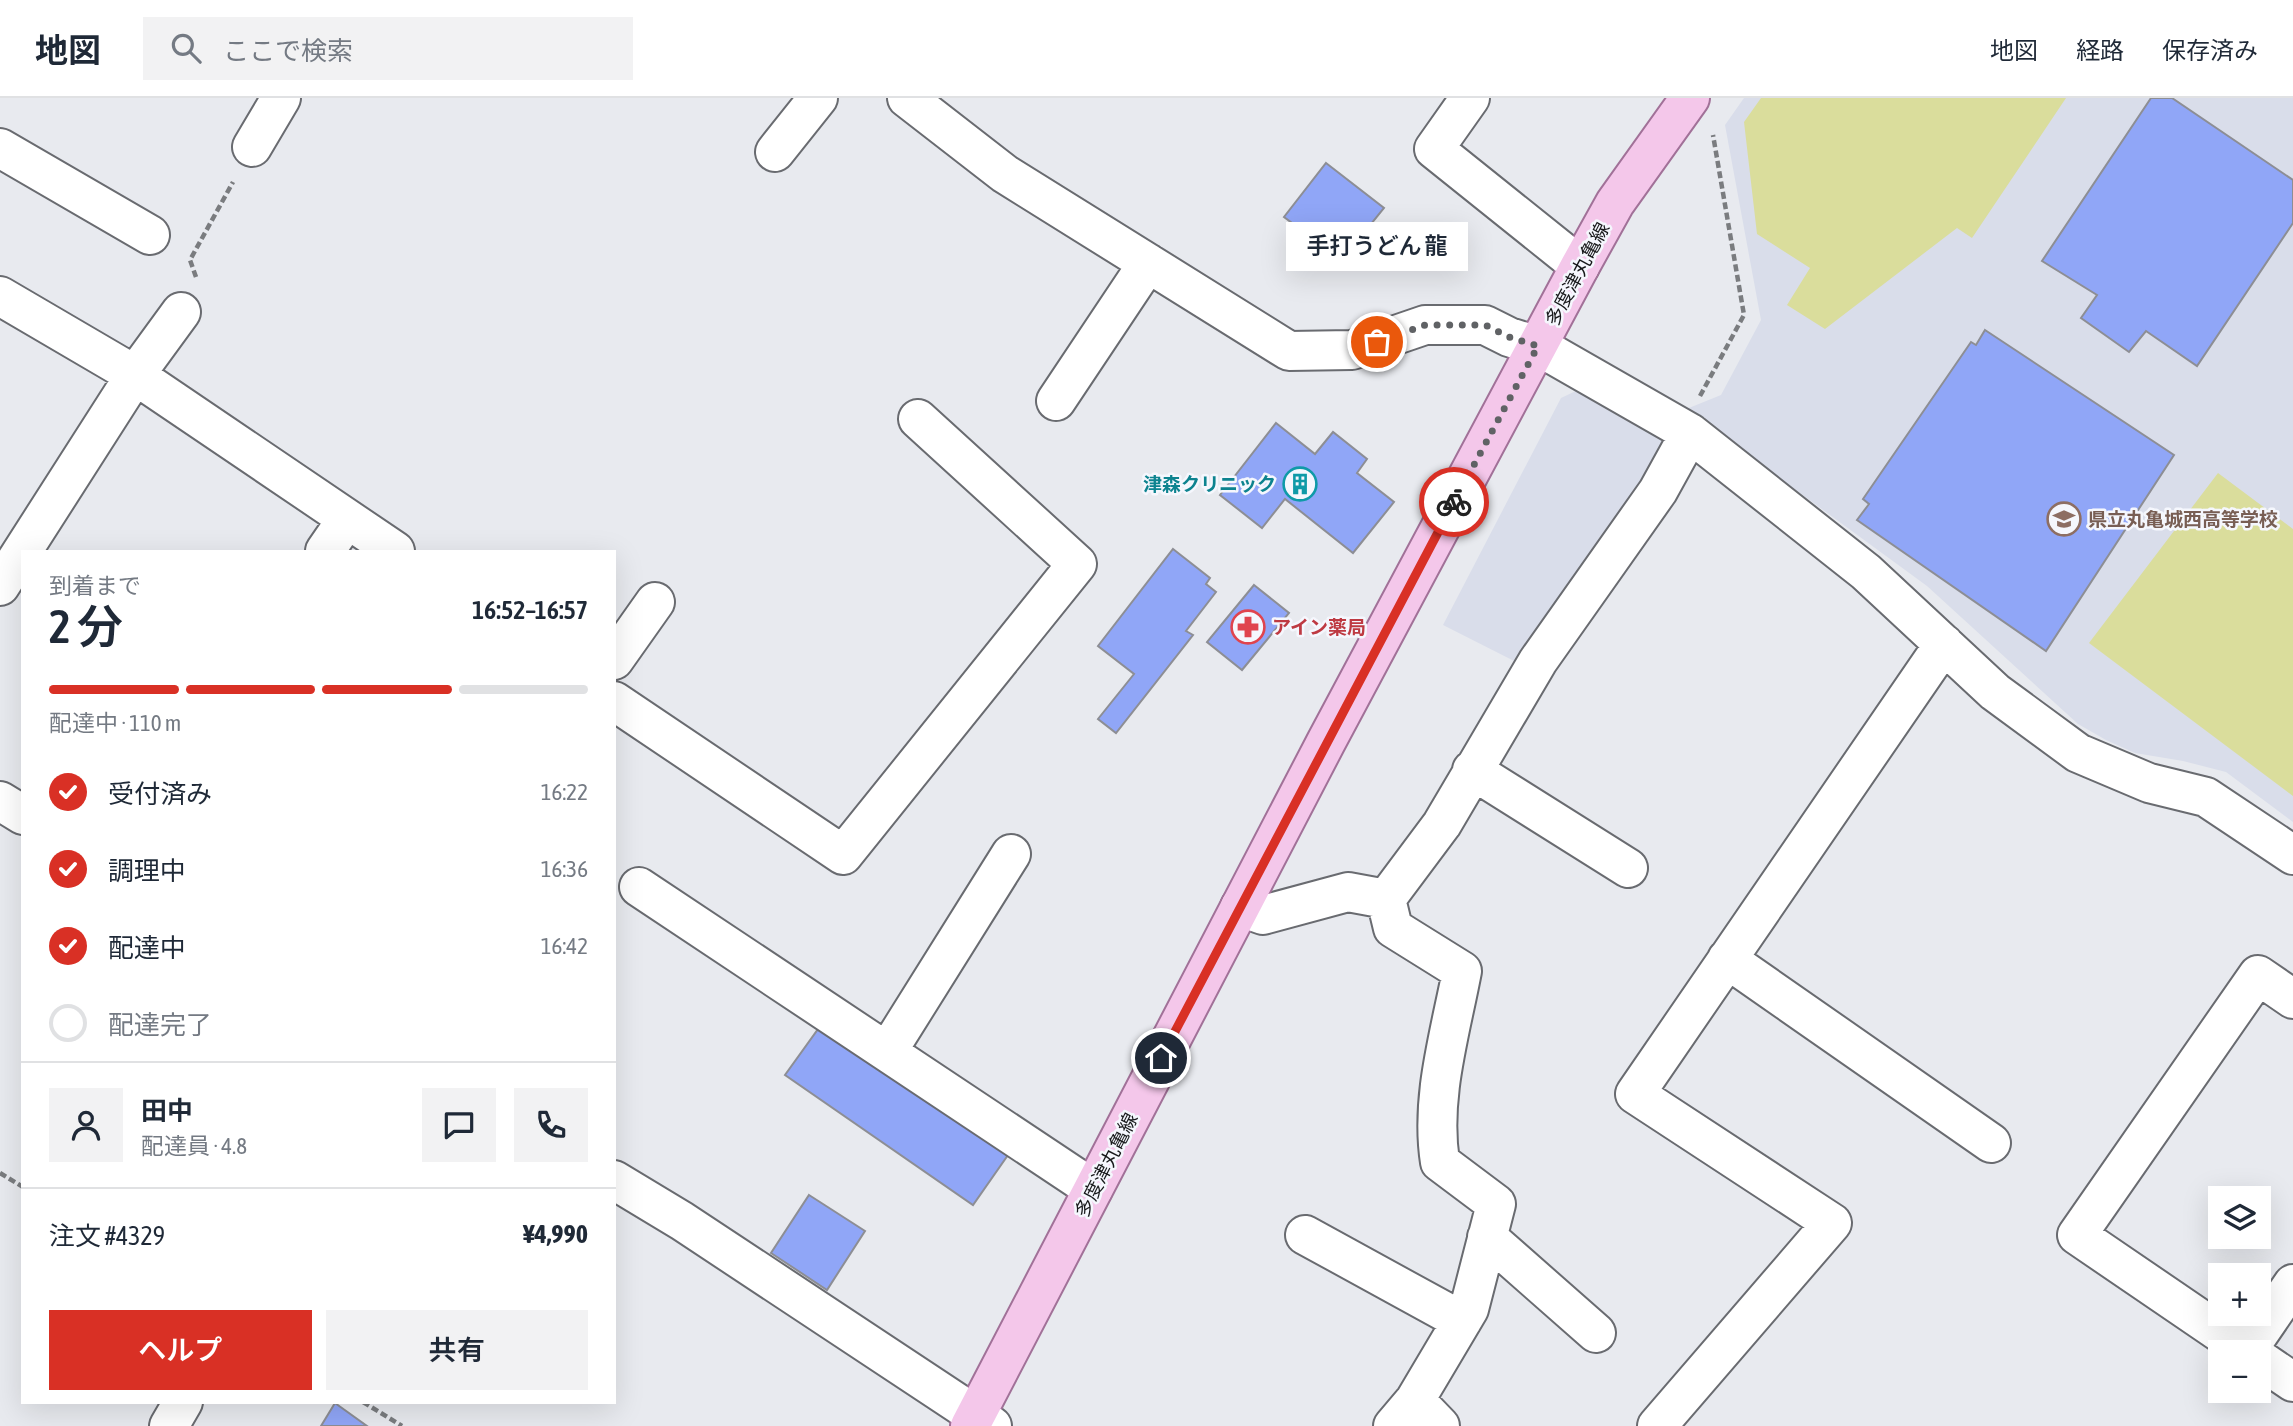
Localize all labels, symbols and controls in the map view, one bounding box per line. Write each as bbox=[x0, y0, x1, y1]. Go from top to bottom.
search box bbox=[143, 17, 633, 80]
icon: search bbox=[167, 29, 205, 67]
text: 地図 bbox=[35, 31, 101, 69]
text: ここで検索 bbox=[223, 36, 353, 66]
text: 地図 bbox=[1990, 37, 2038, 64]
text: 経路 bbox=[2076, 37, 2124, 64]
text: 保存済み bbox=[2162, 37, 2258, 64]
street label: 多度津丸亀線 bbox=[1541, 219, 1613, 329]
callout: 手打うどん 龍 bbox=[1286, 223, 1468, 272]
text: 手打うどん 龍 bbox=[1306, 233, 1448, 259]
pin bbox=[1347, 312, 1407, 372]
icon: bag bbox=[1358, 323, 1396, 361]
building icon: 津森クリニック bbox=[1281, 465, 1319, 503]
courier bbox=[1419, 467, 1489, 537]
place label: 津森クリニック bbox=[1143, 473, 1276, 495]
icon: bike bbox=[1435, 483, 1473, 521]
school or university icon: 県立丸亀城西高等学校 bbox=[2045, 500, 2083, 538]
place label: 県立丸亀城西高等学校 bbox=[2088, 508, 2278, 530]
text: 到着まで bbox=[49, 573, 141, 599]
text: 16:52–16:57 bbox=[472, 595, 588, 625]
text: 2 分 bbox=[49, 600, 123, 653]
pharmacy icon: アイン薬局 bbox=[1229, 608, 1267, 646]
place label: アイン薬局 bbox=[1272, 616, 1366, 638]
text: 配達中 · 110 m bbox=[49, 710, 181, 736]
icon: check bbox=[49, 773, 87, 811]
text: 受付済み bbox=[108, 779, 212, 809]
text: 16:22 bbox=[541, 779, 588, 805]
icon: check bbox=[49, 850, 87, 888]
text: 調理中 bbox=[108, 856, 186, 886]
text: 16:36 bbox=[541, 856, 588, 882]
icon: check bbox=[49, 927, 87, 965]
text: 配達中 bbox=[108, 933, 186, 963]
text: 16:42 bbox=[541, 933, 588, 959]
text: 配達完了 bbox=[108, 1010, 212, 1040]
pin bbox=[1131, 1028, 1191, 1088]
icon: home bbox=[1142, 1039, 1180, 1077]
button: person bbox=[49, 1088, 123, 1162]
button: chat bbox=[422, 1088, 496, 1162]
button: phone bbox=[514, 1088, 588, 1162]
text: 田中 bbox=[141, 1096, 193, 1126]
street label: 多度津丸亀線 bbox=[1070, 1109, 1142, 1221]
text: 配達員 · 4.8 bbox=[141, 1133, 247, 1159]
map controls bbox=[2208, 1186, 2271, 1403]
button: layers bbox=[2208, 1186, 2271, 1249]
text: ¥4,990 bbox=[523, 1219, 588, 1249]
text: 注文 #4329 bbox=[49, 1221, 165, 1251]
button: + bbox=[2208, 1263, 2271, 1326]
button: ヘルプ bbox=[49, 1310, 312, 1390]
button: 共有 bbox=[326, 1310, 588, 1390]
button: − bbox=[2208, 1340, 2271, 1403]

